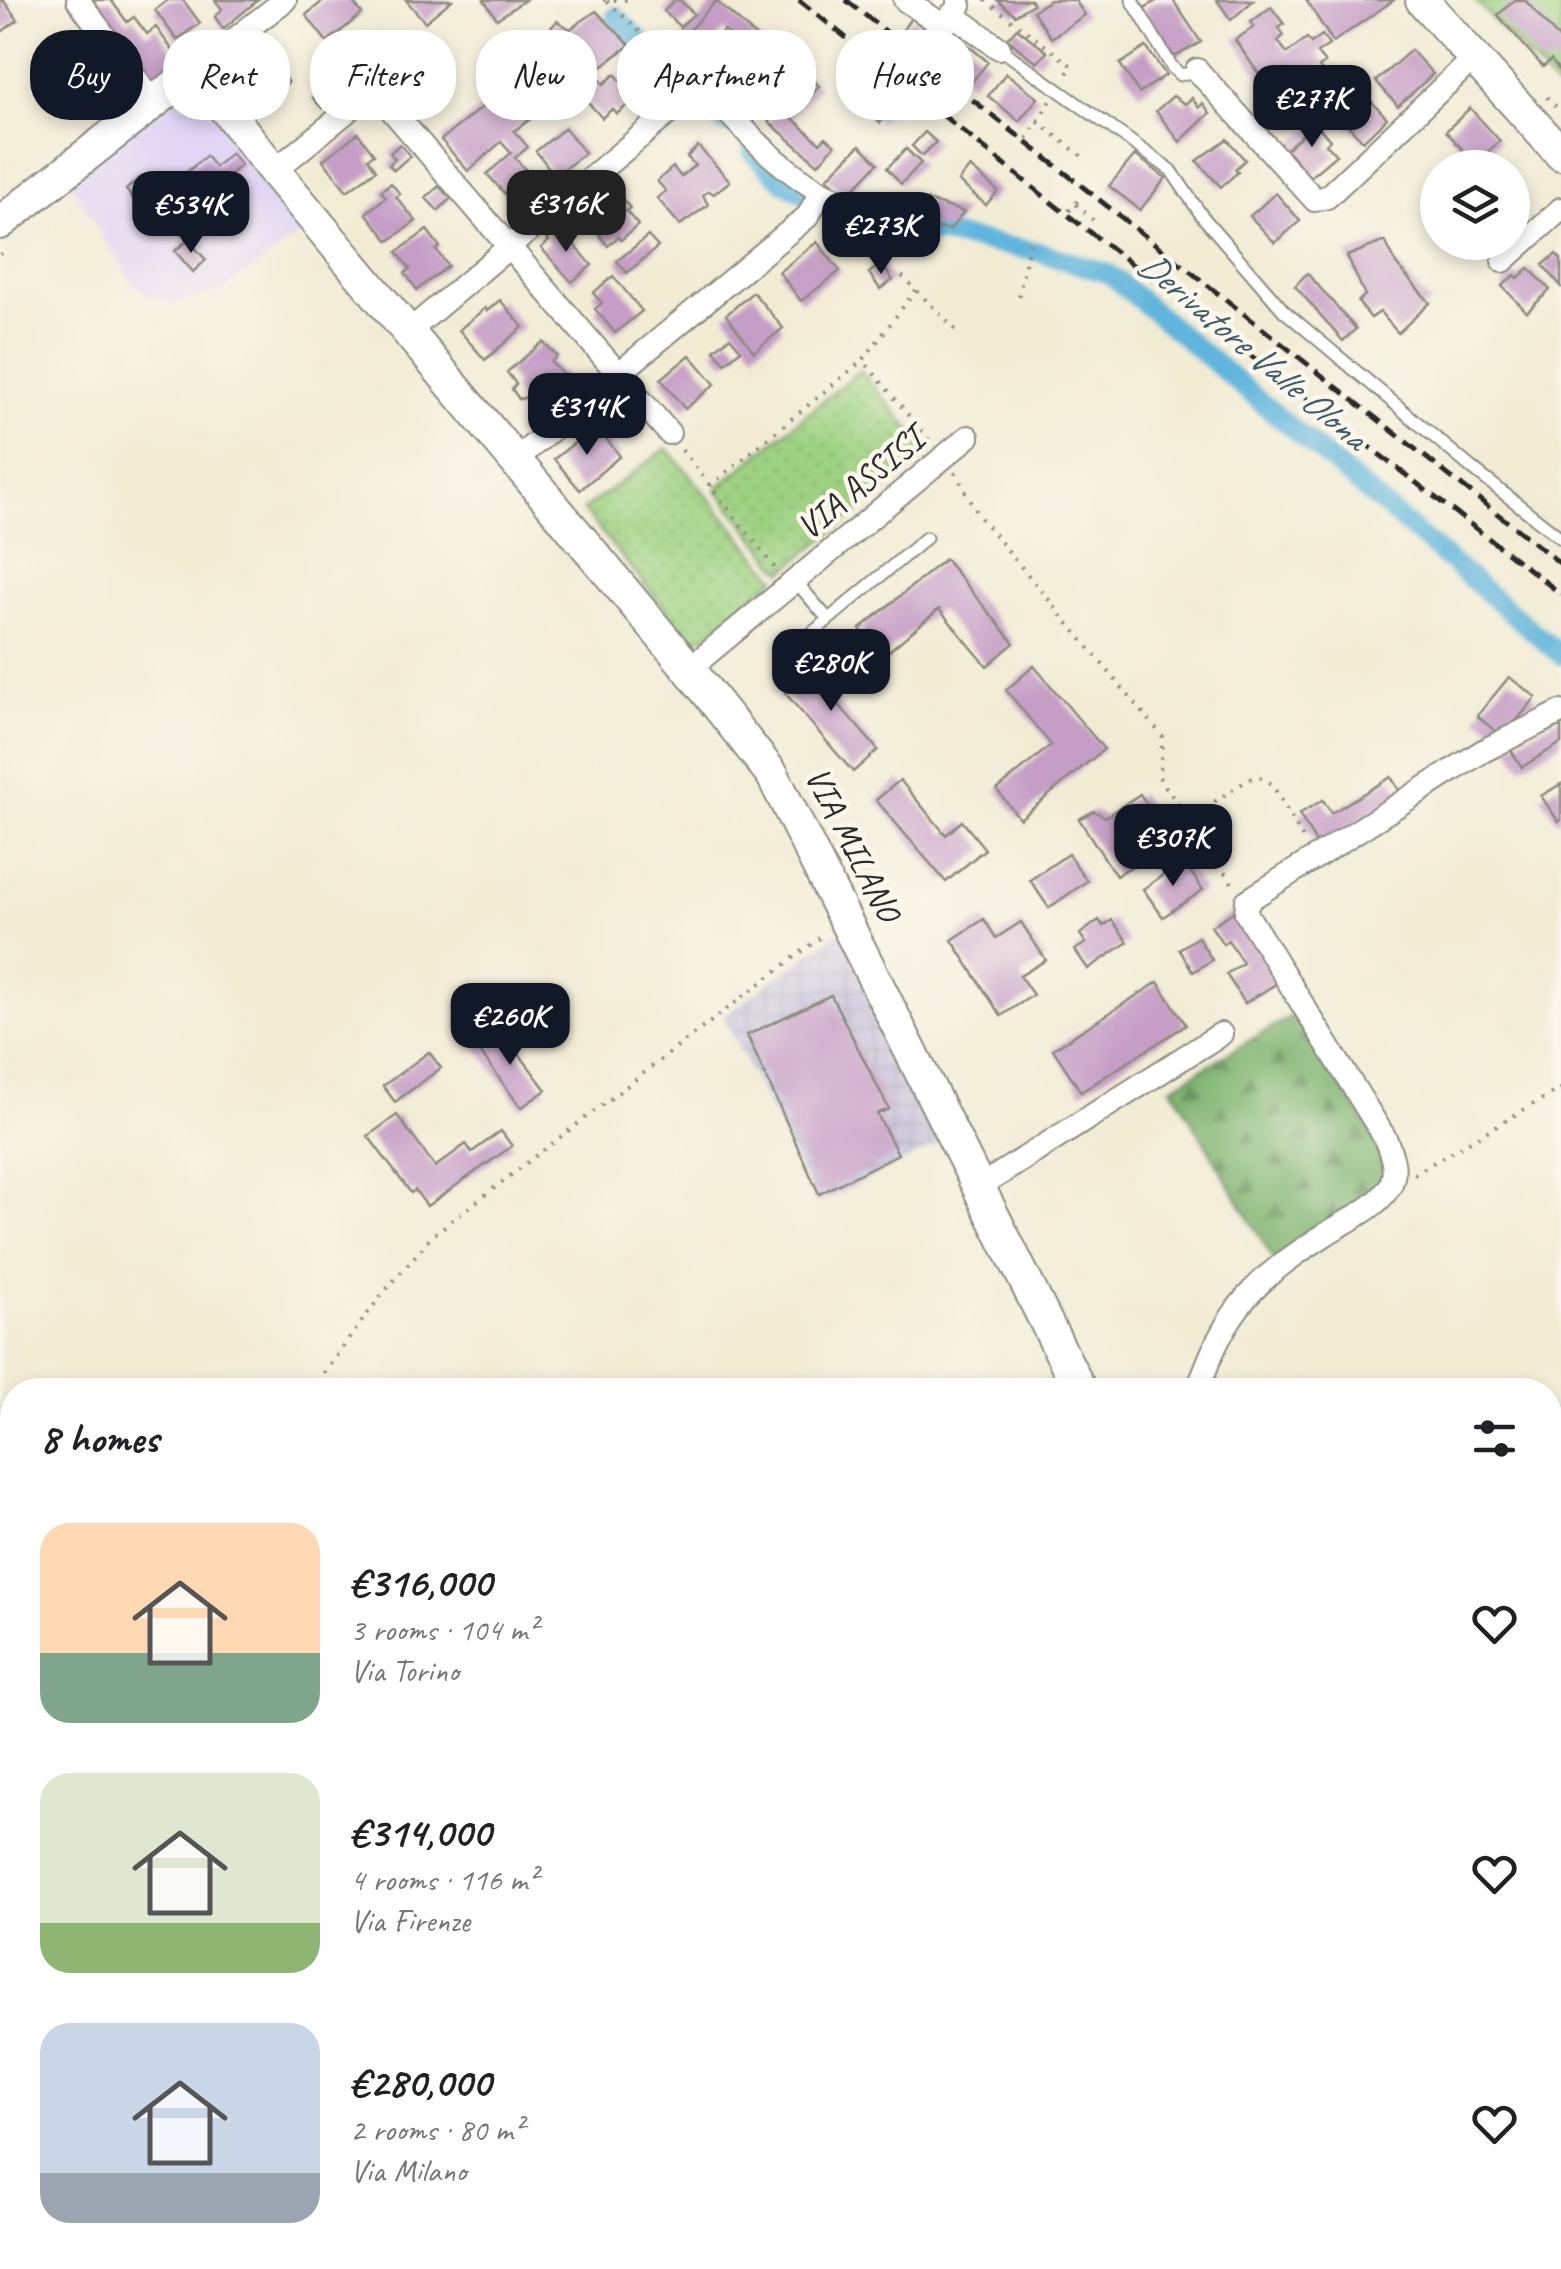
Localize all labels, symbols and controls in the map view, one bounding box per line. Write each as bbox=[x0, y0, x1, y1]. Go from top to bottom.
chip: Buy bbox=[30, 30, 143, 120]
chip: Rent bbox=[163, 30, 290, 120]
chip: Filters bbox=[310, 30, 456, 120]
chip: New bbox=[476, 30, 597, 120]
chip: Apartment bbox=[617, 30, 816, 120]
chip: House bbox=[836, 30, 974, 120]
pin: €277K bbox=[1242, 65, 1382, 150]
text: €277K bbox=[1275, 77, 1349, 118]
map controls bbox=[1420, 150, 1530, 260]
button: layers bbox=[1420, 150, 1530, 260]
pin: €316K bbox=[496, 170, 636, 255]
pin: €534K bbox=[121, 171, 261, 256]
text: €316K bbox=[529, 182, 603, 223]
text: €534K bbox=[154, 183, 228, 224]
pin: €273K bbox=[811, 192, 951, 277]
text: €273K bbox=[844, 204, 918, 245]
water label: Derivatore Valle Olona bbox=[1129, 241, 1380, 462]
pin: €314K bbox=[517, 373, 657, 458]
text: €314K bbox=[550, 385, 624, 426]
street label: VIA ASSISI bbox=[787, 412, 938, 549]
pin: €280K bbox=[761, 629, 901, 714]
text: €280K bbox=[794, 641, 868, 682]
street label: VIA MILANO bbox=[795, 759, 913, 932]
pin: €307K bbox=[1103, 804, 1243, 889]
text: €307K bbox=[1136, 816, 1210, 857]
pin: €260K bbox=[440, 983, 580, 1068]
text: €260K bbox=[473, 995, 547, 1036]
icon: filters bbox=[1467, 1411, 1522, 1466]
text: 8 homes bbox=[40, 1412, 159, 1465]
text: €316,000 bbox=[350, 1556, 492, 1609]
icon: home bbox=[120, 1563, 240, 1683]
icon: heart bbox=[1467, 1596, 1522, 1651]
text: 3 rooms · 104 m² bbox=[350, 1609, 537, 1650]
text: Via Torino bbox=[350, 1650, 459, 1691]
text: €314,000 bbox=[350, 1806, 491, 1859]
icon: home bbox=[120, 1813, 240, 1933]
icon: heart bbox=[1467, 1846, 1522, 1901]
text: 4 rooms · 116 m² bbox=[350, 1859, 537, 1900]
text: Via Firenze bbox=[350, 1900, 470, 1941]
text: €280,000 bbox=[350, 2056, 491, 2109]
icon: home bbox=[120, 2063, 240, 2183]
icon: heart bbox=[1467, 2096, 1522, 2151]
text: 2 rooms · 80 m² bbox=[350, 2109, 523, 2150]
text: Via Milano bbox=[350, 2150, 466, 2191]

